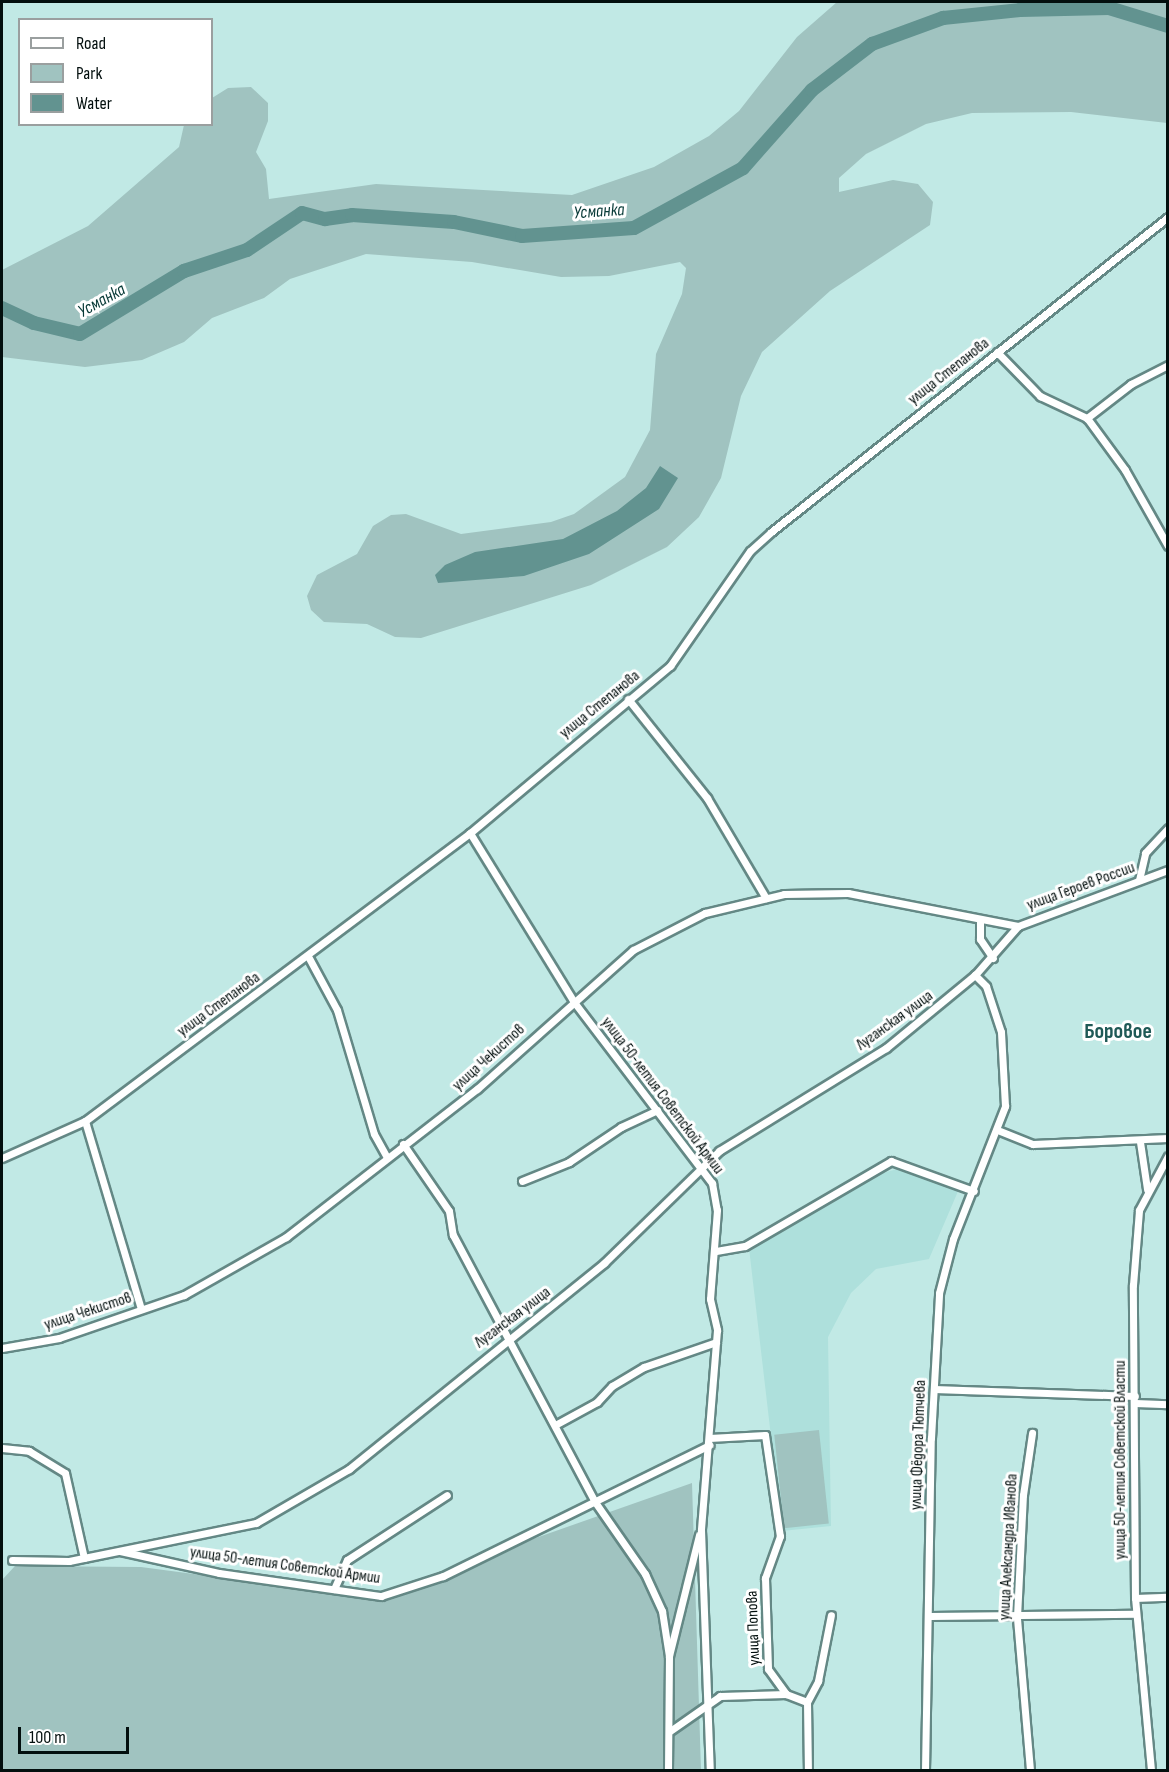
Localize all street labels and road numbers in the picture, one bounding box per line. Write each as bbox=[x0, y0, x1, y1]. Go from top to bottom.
street label: улица Степанова bbox=[905, 334, 993, 410]
street label: улица Степанова bbox=[556, 667, 644, 743]
street label: улица Героев России bbox=[1024, 859, 1138, 915]
street label: улица Степанова bbox=[174, 969, 264, 1041]
street label: Луганская улица bbox=[853, 987, 937, 1055]
street label: улица 50-летия Советской Армии bbox=[597, 1014, 727, 1178]
street label: улица Чекистов bbox=[449, 1021, 529, 1095]
street label: Луганская улица bbox=[471, 1283, 555, 1353]
street label: улица Чекистов bbox=[42, 1289, 134, 1335]
street label: улица 50-летия Советской Власти bbox=[1111, 1360, 1131, 1560]
street label: улица Фёдора Тютчева bbox=[907, 1380, 931, 1510]
street label: улица Александра Иванова bbox=[996, 1473, 1022, 1621]
street label: улица 50-летия Советской Армии bbox=[189, 1543, 381, 1589]
street label: улица Попова bbox=[743, 1590, 765, 1666]

